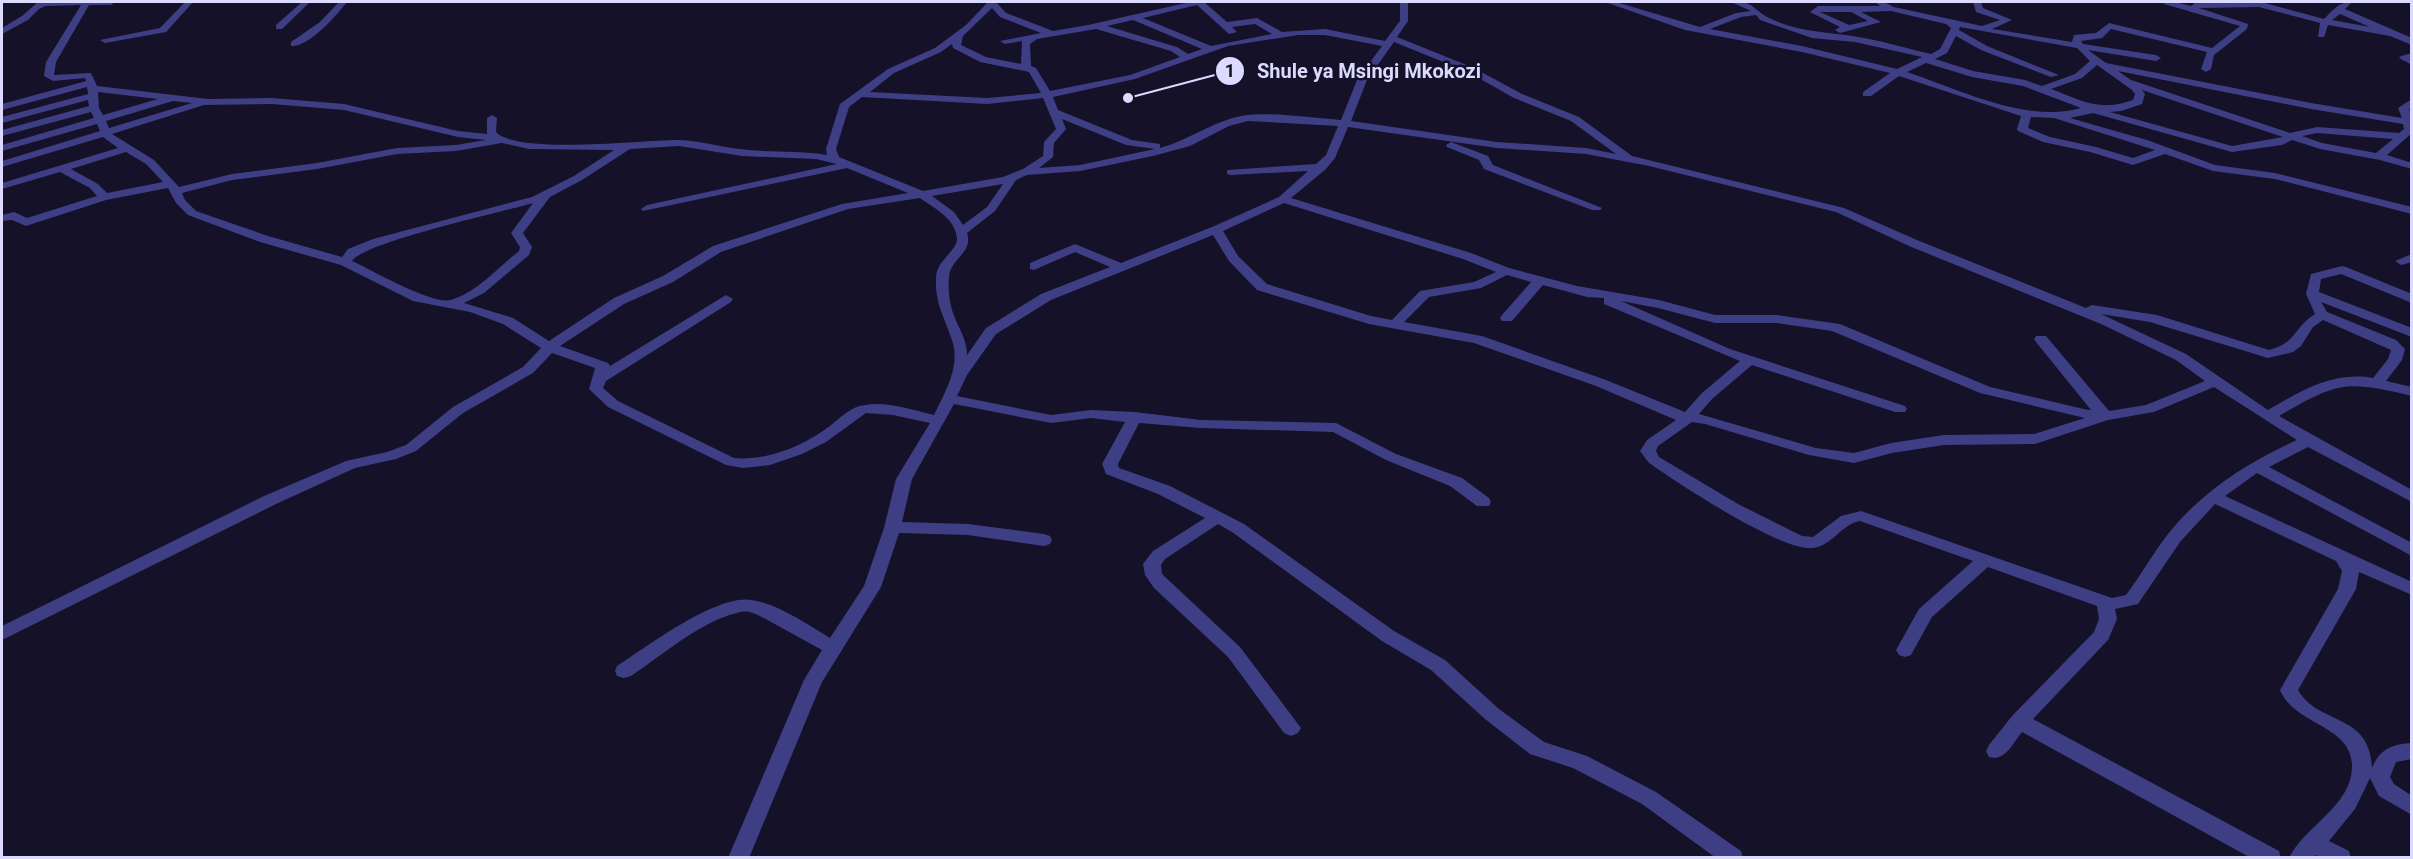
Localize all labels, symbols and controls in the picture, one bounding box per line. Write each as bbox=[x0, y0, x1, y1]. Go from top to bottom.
callout: Shule ya Msingi Mkokozi bbox=[1215, 52, 1493, 90]
text: Shule ya Msingi Mkokozi bbox=[1257, 59, 1481, 83]
text: 1 bbox=[1225, 60, 1235, 81]

